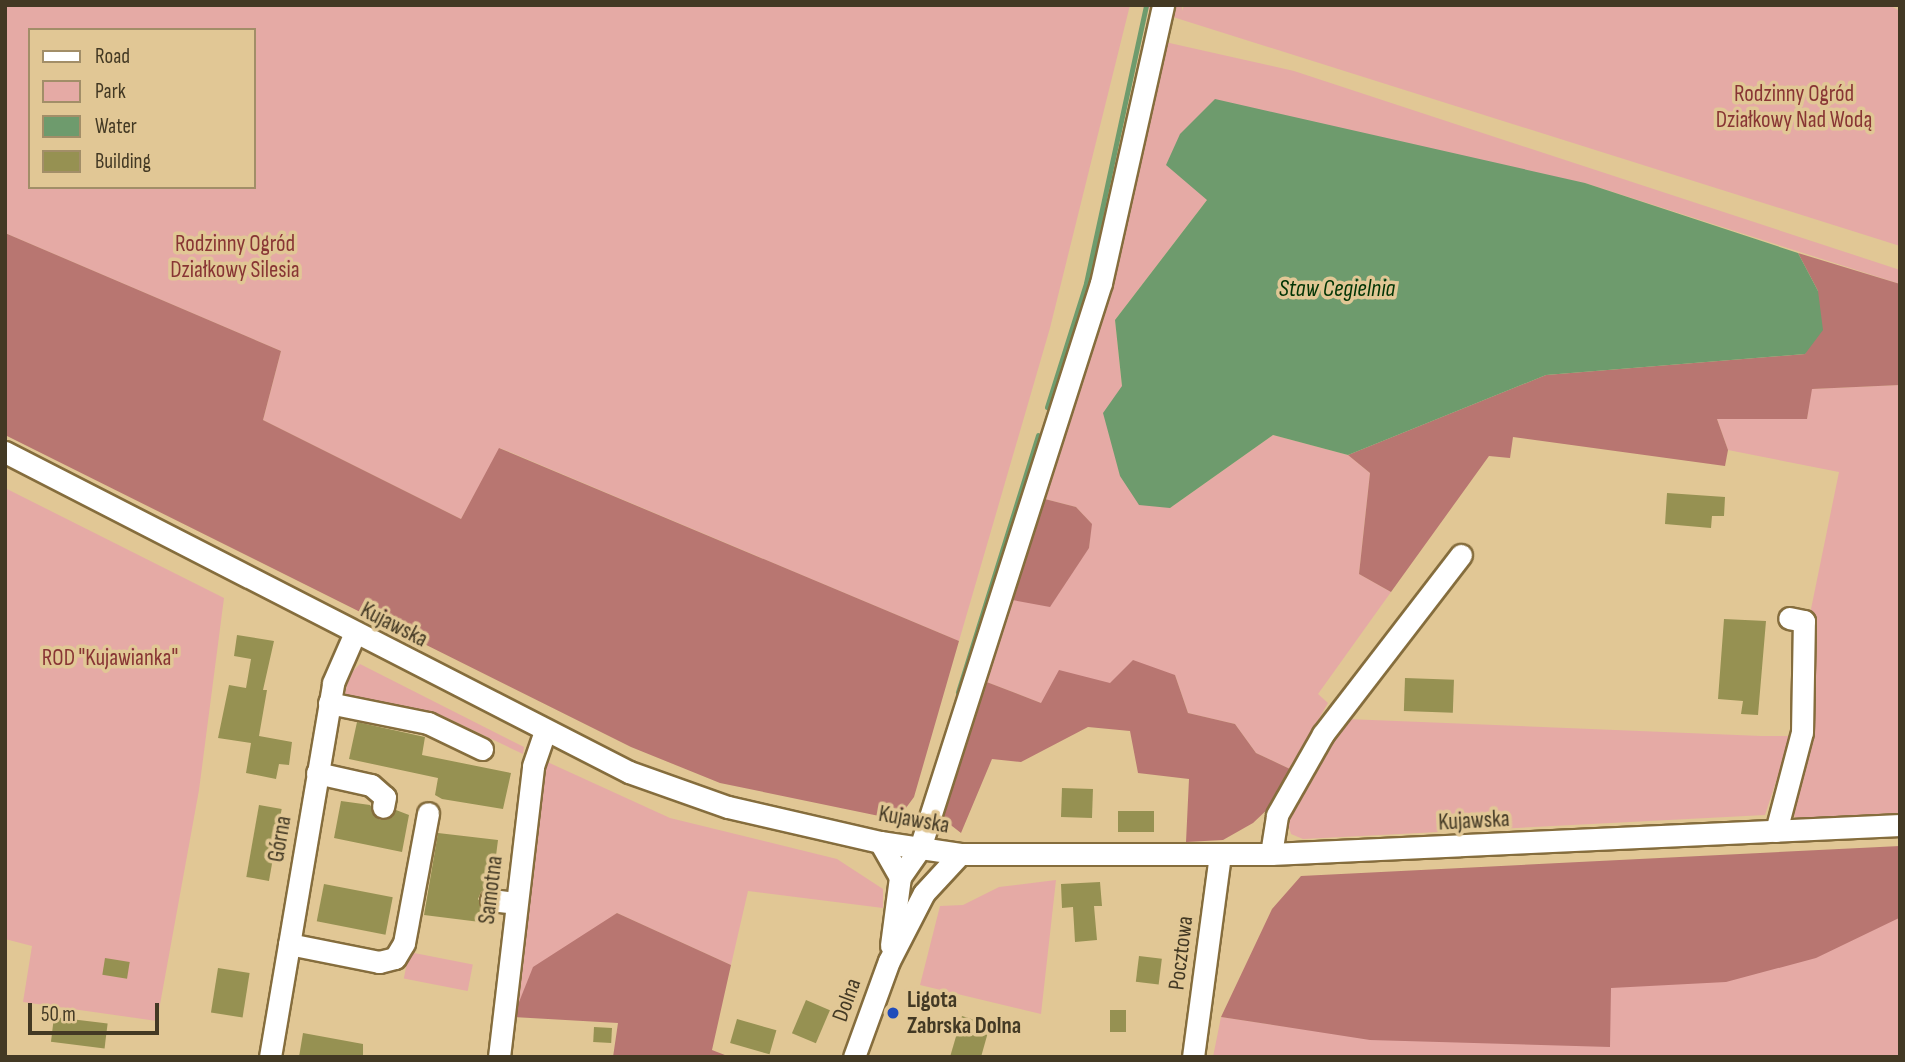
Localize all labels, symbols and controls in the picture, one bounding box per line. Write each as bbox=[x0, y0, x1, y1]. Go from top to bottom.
legend bbox=[28, 28, 256, 189]
text: Road bbox=[95, 44, 130, 69]
text: Park bbox=[95, 79, 126, 104]
park label: Rodzinny Ogród Działkowy Nad Wodą bbox=[1716, 80, 1872, 134]
text: Water bbox=[95, 114, 137, 139]
text: Building bbox=[95, 149, 151, 174]
park label: Rodzinny Ogród Działkowy Silesia bbox=[170, 230, 300, 284]
water label: Staw Cegielnia bbox=[1279, 275, 1395, 303]
street label: Kujawska bbox=[356, 596, 432, 654]
park label: ROD "Kujawianka" bbox=[42, 644, 178, 672]
street label: Kujawska bbox=[876, 800, 952, 840]
street label: Kujawska bbox=[1438, 805, 1510, 837]
street label: Górna bbox=[262, 814, 298, 864]
street label: Samotna bbox=[473, 854, 509, 926]
street label: Pocztowa bbox=[1163, 914, 1199, 992]
street label: Dolna bbox=[827, 975, 867, 1025]
place label: Ligota Zabrska Dolna bbox=[907, 986, 1021, 1040]
scale bar bbox=[32, 988, 163, 1032]
text: 50 m bbox=[41, 1002, 76, 1027]
marker: Ligota Zabrska Dolna bbox=[885, 1005, 901, 1021]

